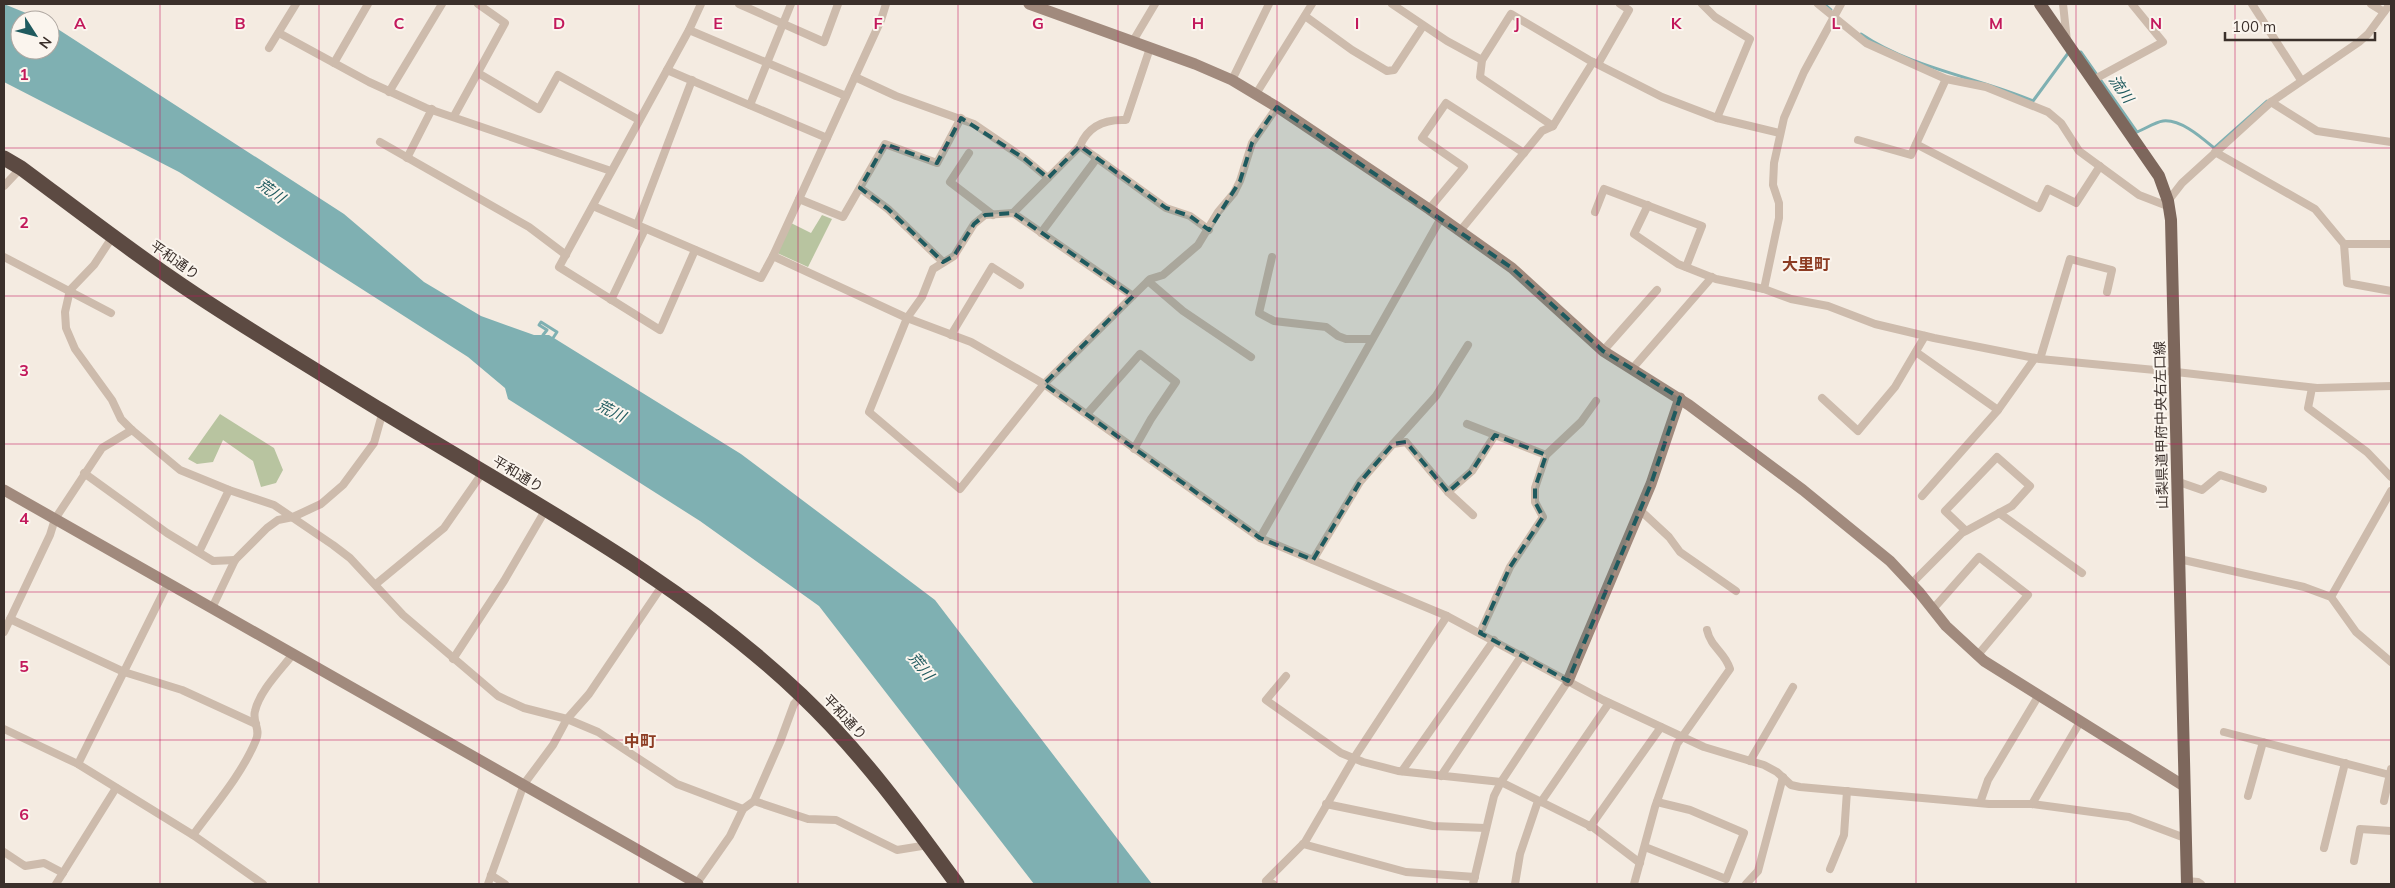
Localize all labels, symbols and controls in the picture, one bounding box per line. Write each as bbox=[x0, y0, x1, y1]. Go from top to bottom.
north arrow bbox=[10, 10, 60, 60]
scale bar bbox=[2225, 10, 2375, 42]
text: A bbox=[74, 13, 86, 33]
text: B bbox=[234, 13, 246, 33]
text: C bbox=[394, 13, 405, 33]
text: D bbox=[553, 13, 565, 33]
text: E bbox=[713, 13, 723, 33]
text: F bbox=[873, 13, 883, 33]
text: G bbox=[1032, 13, 1044, 33]
text: H bbox=[1192, 13, 1204, 33]
text: I bbox=[1355, 13, 1359, 33]
text: J bbox=[1514, 13, 1520, 33]
text: K bbox=[1671, 13, 1683, 33]
text: L bbox=[1832, 13, 1841, 33]
text: M bbox=[1989, 13, 2003, 33]
text: N bbox=[2150, 13, 2162, 33]
text: 100 m bbox=[2232, 17, 2276, 36]
text: N bbox=[35, 33, 56, 52]
text: 1 bbox=[19, 64, 29, 84]
water label: 流川 bbox=[2105, 71, 2139, 108]
water label: 荒川 bbox=[254, 174, 291, 208]
text: 2 bbox=[19, 212, 29, 232]
street label: 平和通り bbox=[147, 237, 203, 283]
district label: 大里町 bbox=[1782, 254, 1830, 274]
street label: 山梨県道甲府中央右左口線 bbox=[2151, 341, 2171, 509]
text: 3 bbox=[19, 360, 29, 380]
water label: 荒川 bbox=[594, 395, 631, 427]
street label: 平和通り bbox=[489, 452, 547, 496]
text: 4 bbox=[19, 508, 29, 528]
water label: 荒川 bbox=[905, 648, 939, 685]
text: 5 bbox=[19, 656, 29, 676]
street label: 平和通り bbox=[819, 690, 871, 744]
district label: 中町 bbox=[624, 731, 656, 751]
text: 6 bbox=[19, 804, 29, 824]

